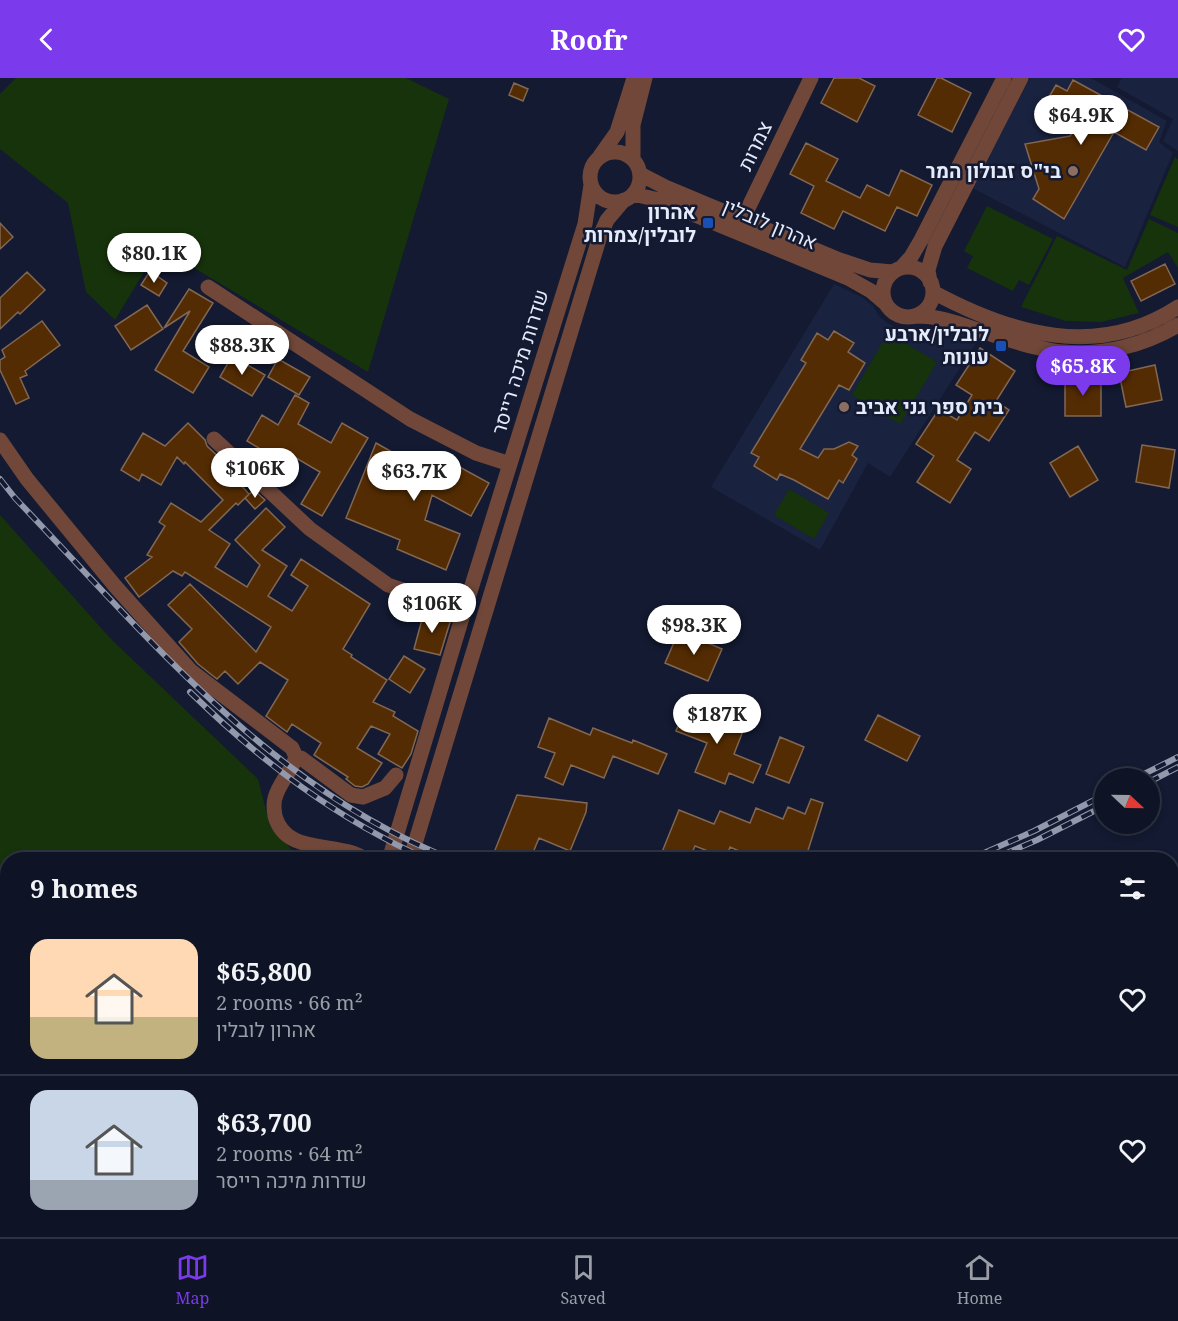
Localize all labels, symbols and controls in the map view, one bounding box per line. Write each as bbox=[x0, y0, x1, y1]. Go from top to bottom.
text: Roofr bbox=[550, 21, 628, 58]
icon: back bbox=[30, 23, 63, 56]
icon: heart bbox=[1115, 23, 1148, 56]
pin: $64.9K bbox=[1032, 95, 1130, 146]
text: $64.9K bbox=[1048, 101, 1114, 128]
street label: צמרות bbox=[731, 117, 778, 175]
place label: בי"ס זבולון המר bbox=[926, 157, 1061, 184]
marker: בי"ס זבולון המר bbox=[1066, 164, 1080, 178]
street label: אהרון לובלין bbox=[719, 192, 822, 256]
place label: אהרון לובלין/צמרות bbox=[584, 198, 696, 248]
marker: אהרון לובלין/צמרות bbox=[701, 216, 715, 230]
pin: $80.1K bbox=[105, 233, 203, 284]
text: $80.1K bbox=[121, 239, 187, 266]
street label: שדרות מיכה רייסר bbox=[485, 286, 554, 438]
place label: לובלין/ארבע עונות bbox=[885, 320, 989, 370]
pin: $88.3K bbox=[193, 325, 291, 376]
text: $88.3K bbox=[209, 331, 275, 358]
marker: לובלין/ארבע עונות bbox=[994, 339, 1008, 353]
pin: $65.8K bbox=[1034, 346, 1132, 397]
text: $65.8K bbox=[1050, 352, 1116, 379]
place label: בית ספר גני אביב bbox=[856, 393, 1004, 420]
marker: בית ספר גני אביב bbox=[837, 400, 851, 414]
pin: $106K bbox=[213, 448, 297, 499]
pin: $63.7K bbox=[365, 451, 463, 502]
text: $106K bbox=[225, 454, 285, 481]
text: $63.7K bbox=[381, 457, 447, 484]
pin: $106K bbox=[390, 583, 474, 634]
text: $106K bbox=[402, 589, 462, 616]
pin: $98.3K bbox=[645, 605, 743, 656]
text: $98.3K bbox=[661, 611, 727, 638]
pin: $187K bbox=[675, 694, 759, 745]
text: $187K bbox=[687, 700, 747, 727]
north arrow bbox=[1094, 768, 1160, 834]
map controls bbox=[1094, 768, 1160, 834]
text: 9 homes bbox=[30, 870, 138, 906]
icon: filters bbox=[1116, 872, 1149, 905]
text: $65,800 bbox=[216, 953, 312, 989]
icon: home bbox=[78, 963, 150, 1035]
icon: heart bbox=[1116, 983, 1149, 1016]
text: 2 rooms · 66 m² bbox=[216, 989, 363, 1016]
text: אהרון לובלין bbox=[216, 1016, 316, 1043]
text: $63,700 bbox=[216, 1104, 312, 1140]
icon: home bbox=[78, 1114, 150, 1186]
icon: heart bbox=[1116, 1134, 1149, 1167]
text: 2 rooms · 64 m² bbox=[216, 1140, 363, 1167]
text: שדרות מיכה רייסר bbox=[216, 1167, 367, 1194]
tab: Map bbox=[176, 1251, 209, 1309]
tab: Saved bbox=[560, 1251, 606, 1309]
tab: Home bbox=[957, 1251, 1002, 1309]

